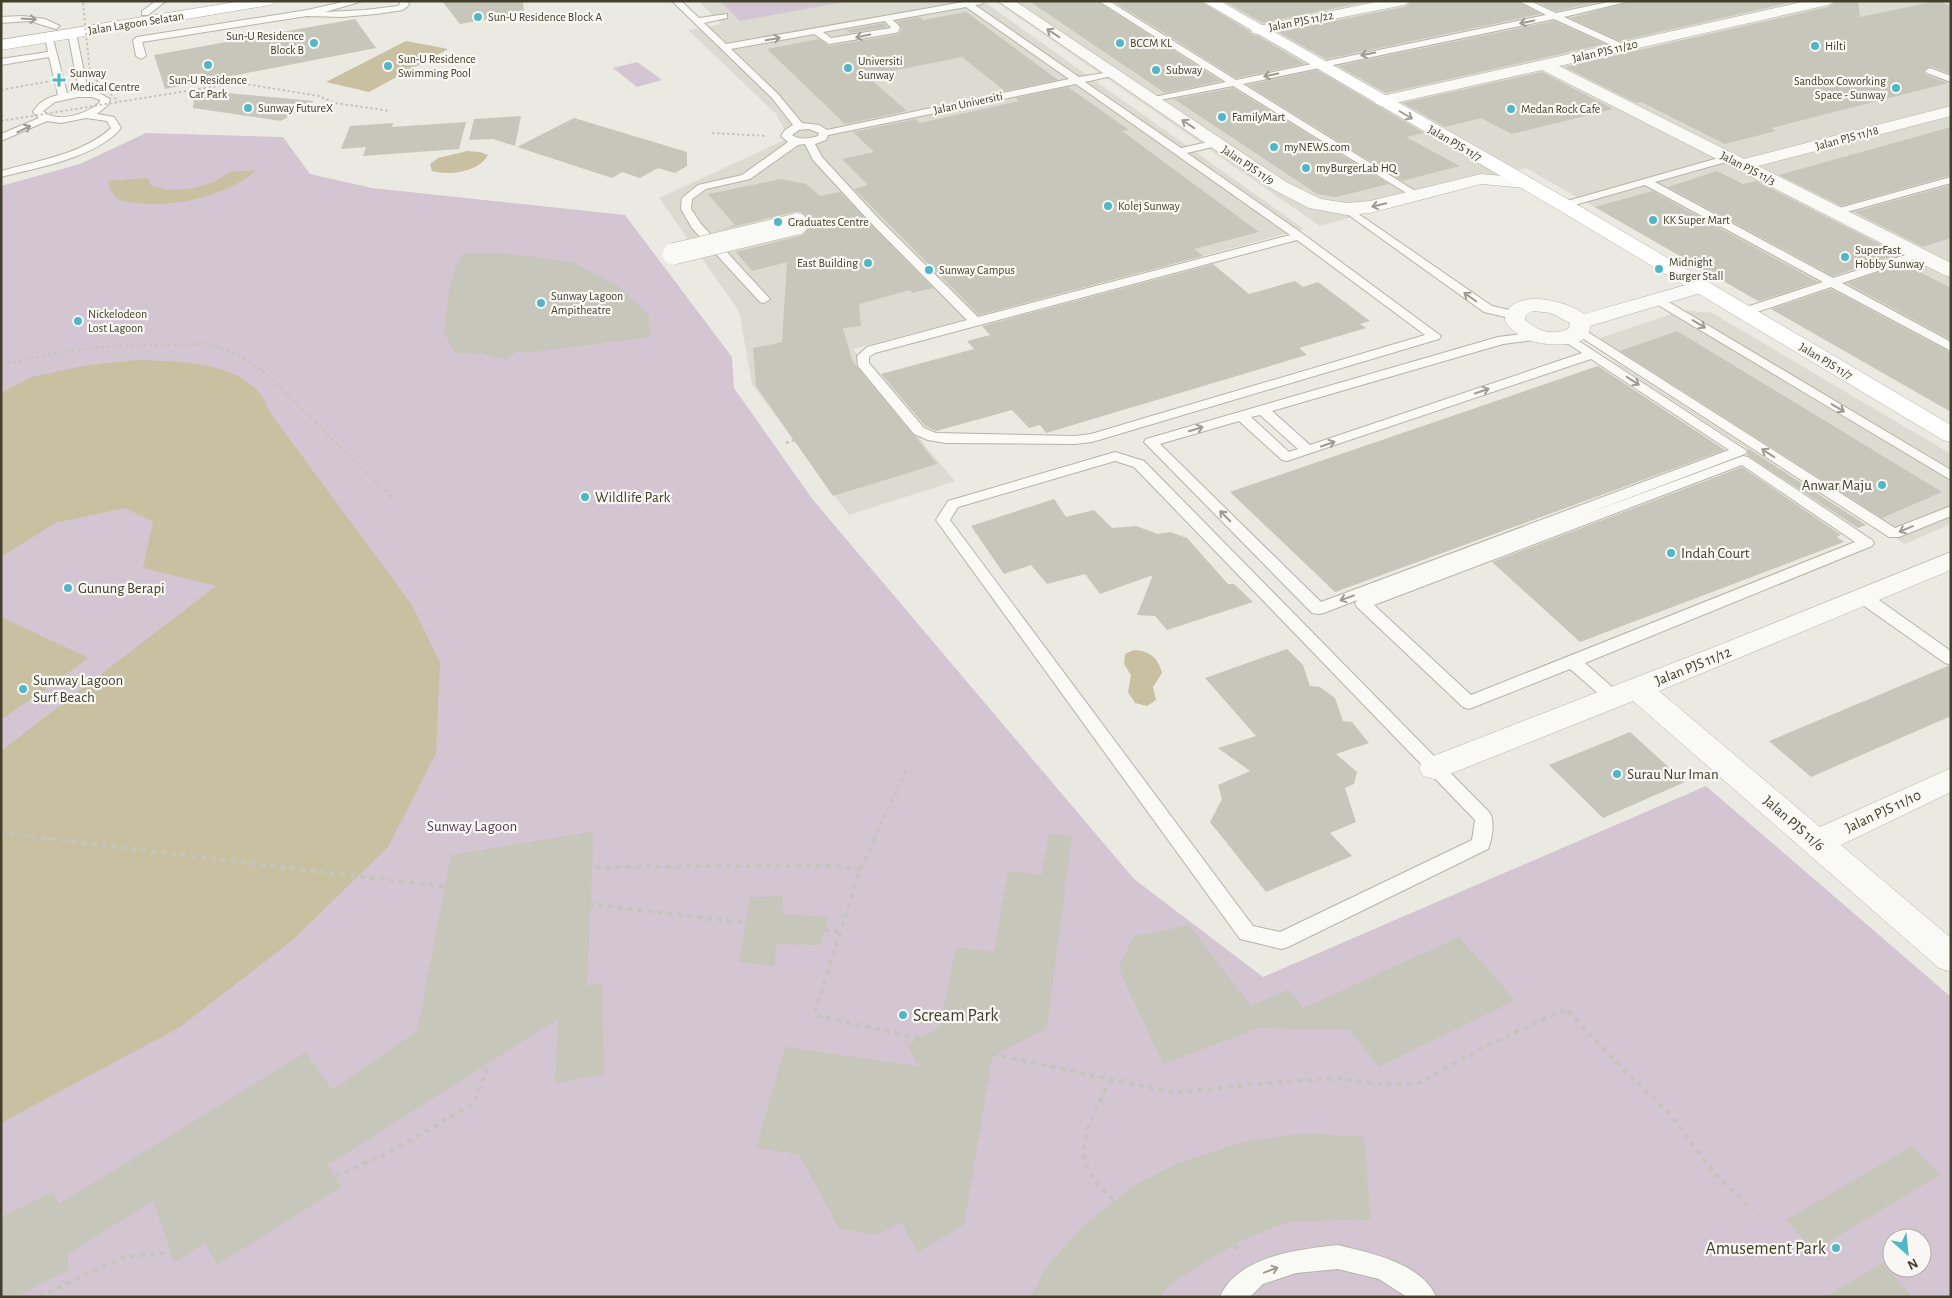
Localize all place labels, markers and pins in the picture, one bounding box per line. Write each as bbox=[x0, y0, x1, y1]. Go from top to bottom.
marker: Sun-U Residence Block A bbox=[472, 11, 484, 23]
place label: Sun-U Residence Block A bbox=[488, 11, 602, 23]
place label: Sun-U Residence Block B bbox=[226, 30, 304, 56]
marker: Sun-U Residence Block B bbox=[308, 37, 320, 49]
marker: BCCM KL bbox=[1114, 37, 1126, 49]
place label: BCCM KL bbox=[1130, 37, 1172, 49]
marker: Hilti bbox=[1809, 40, 1821, 52]
place label: Hilti bbox=[1825, 40, 1846, 52]
place label: Sun-U Residence Swimming Pool bbox=[398, 53, 476, 79]
place label: Universiti Sunway bbox=[858, 55, 903, 82]
marker: Sun-U Residence Car Park bbox=[202, 59, 214, 71]
marker: Sun-U Residence Swimming Pool bbox=[382, 60, 394, 72]
marker: Universiti Sunway bbox=[842, 62, 854, 74]
marker: Subway bbox=[1150, 64, 1162, 76]
place label: Subway bbox=[1166, 64, 1202, 77]
place label: Sunway Medical Centre bbox=[70, 67, 140, 93]
marker: Sunway Medical Centre bbox=[52, 73, 66, 87]
place label: Sun-U Residence Car Park bbox=[169, 74, 247, 100]
place label: Sandbox Coworking Space - Sunway bbox=[1794, 75, 1886, 102]
marker: Sandbox Coworking Space - Sunway bbox=[1890, 82, 1902, 94]
marker: Sunway FutureX bbox=[242, 102, 254, 114]
place label: Sunway FutureX bbox=[258, 102, 333, 115]
marker: Medan Rock Cafe bbox=[1505, 103, 1517, 115]
place label: Medan Rock Cafe bbox=[1521, 103, 1600, 115]
marker: FamilyMart bbox=[1216, 111, 1228, 123]
place label: FamilyMart bbox=[1232, 111, 1285, 124]
marker: myNEWS.com bbox=[1268, 141, 1280, 153]
place label: myNEWS.com bbox=[1284, 141, 1350, 154]
marker: myBurgerLab HQ bbox=[1300, 162, 1312, 174]
place label: myBurgerLab HQ bbox=[1316, 162, 1398, 175]
marker: Kolej Sunway bbox=[1102, 200, 1114, 212]
place label: Kolej Sunway bbox=[1118, 200, 1180, 213]
marker: KK Super Mart bbox=[1647, 214, 1659, 226]
place label: KK Super Mart bbox=[1663, 214, 1730, 226]
marker: Graduates Centre bbox=[772, 216, 784, 228]
place label: Graduates Centre bbox=[788, 216, 869, 228]
place label: SuperFast Hobby Sunway bbox=[1855, 244, 1924, 271]
marker: SuperFast Hobby Sunway bbox=[1839, 251, 1851, 263]
place label: Midnight Burger Stall bbox=[1669, 256, 1724, 282]
place label: East Building bbox=[797, 257, 858, 269]
marker: East Building bbox=[862, 257, 874, 269]
marker: Midnight Burger Stall bbox=[1653, 263, 1665, 275]
marker: Sunway Campus bbox=[923, 264, 935, 276]
place label: Sunway Campus bbox=[939, 264, 1015, 277]
place label: Sunway Lagoon Ampitheatre bbox=[551, 290, 623, 316]
marker: Sunway Lagoon Ampitheatre bbox=[535, 297, 547, 309]
place label: Nickelodeon Lost Lagoon bbox=[88, 308, 147, 334]
marker: Nickelodeon Lost Lagoon bbox=[72, 315, 84, 327]
place label: Anwar Maju bbox=[1802, 478, 1872, 493]
marker: Anwar Maju bbox=[1876, 479, 1888, 491]
place label: Wildlife Park bbox=[595, 490, 671, 505]
marker: Wildlife Park bbox=[579, 491, 591, 503]
place label: Indah Court bbox=[1681, 546, 1750, 561]
marker: Indah Court bbox=[1665, 547, 1677, 559]
place label: Gunung Berapi bbox=[78, 581, 165, 596]
marker: Gunung Berapi bbox=[62, 582, 74, 594]
place label: Sunway Lagoon Surf Beach bbox=[33, 673, 123, 705]
marker: Sunway Lagoon Surf Beach bbox=[17, 683, 29, 695]
place label: Surau Nur Iman bbox=[1627, 767, 1719, 782]
marker: Surau Nur Iman bbox=[1611, 768, 1623, 780]
place label: Scream Park bbox=[913, 1007, 999, 1025]
marker: Scream Park bbox=[897, 1009, 909, 1021]
place label: Amusement Park bbox=[1705, 1240, 1827, 1258]
marker: Amusement Park bbox=[1830, 1242, 1842, 1254]

